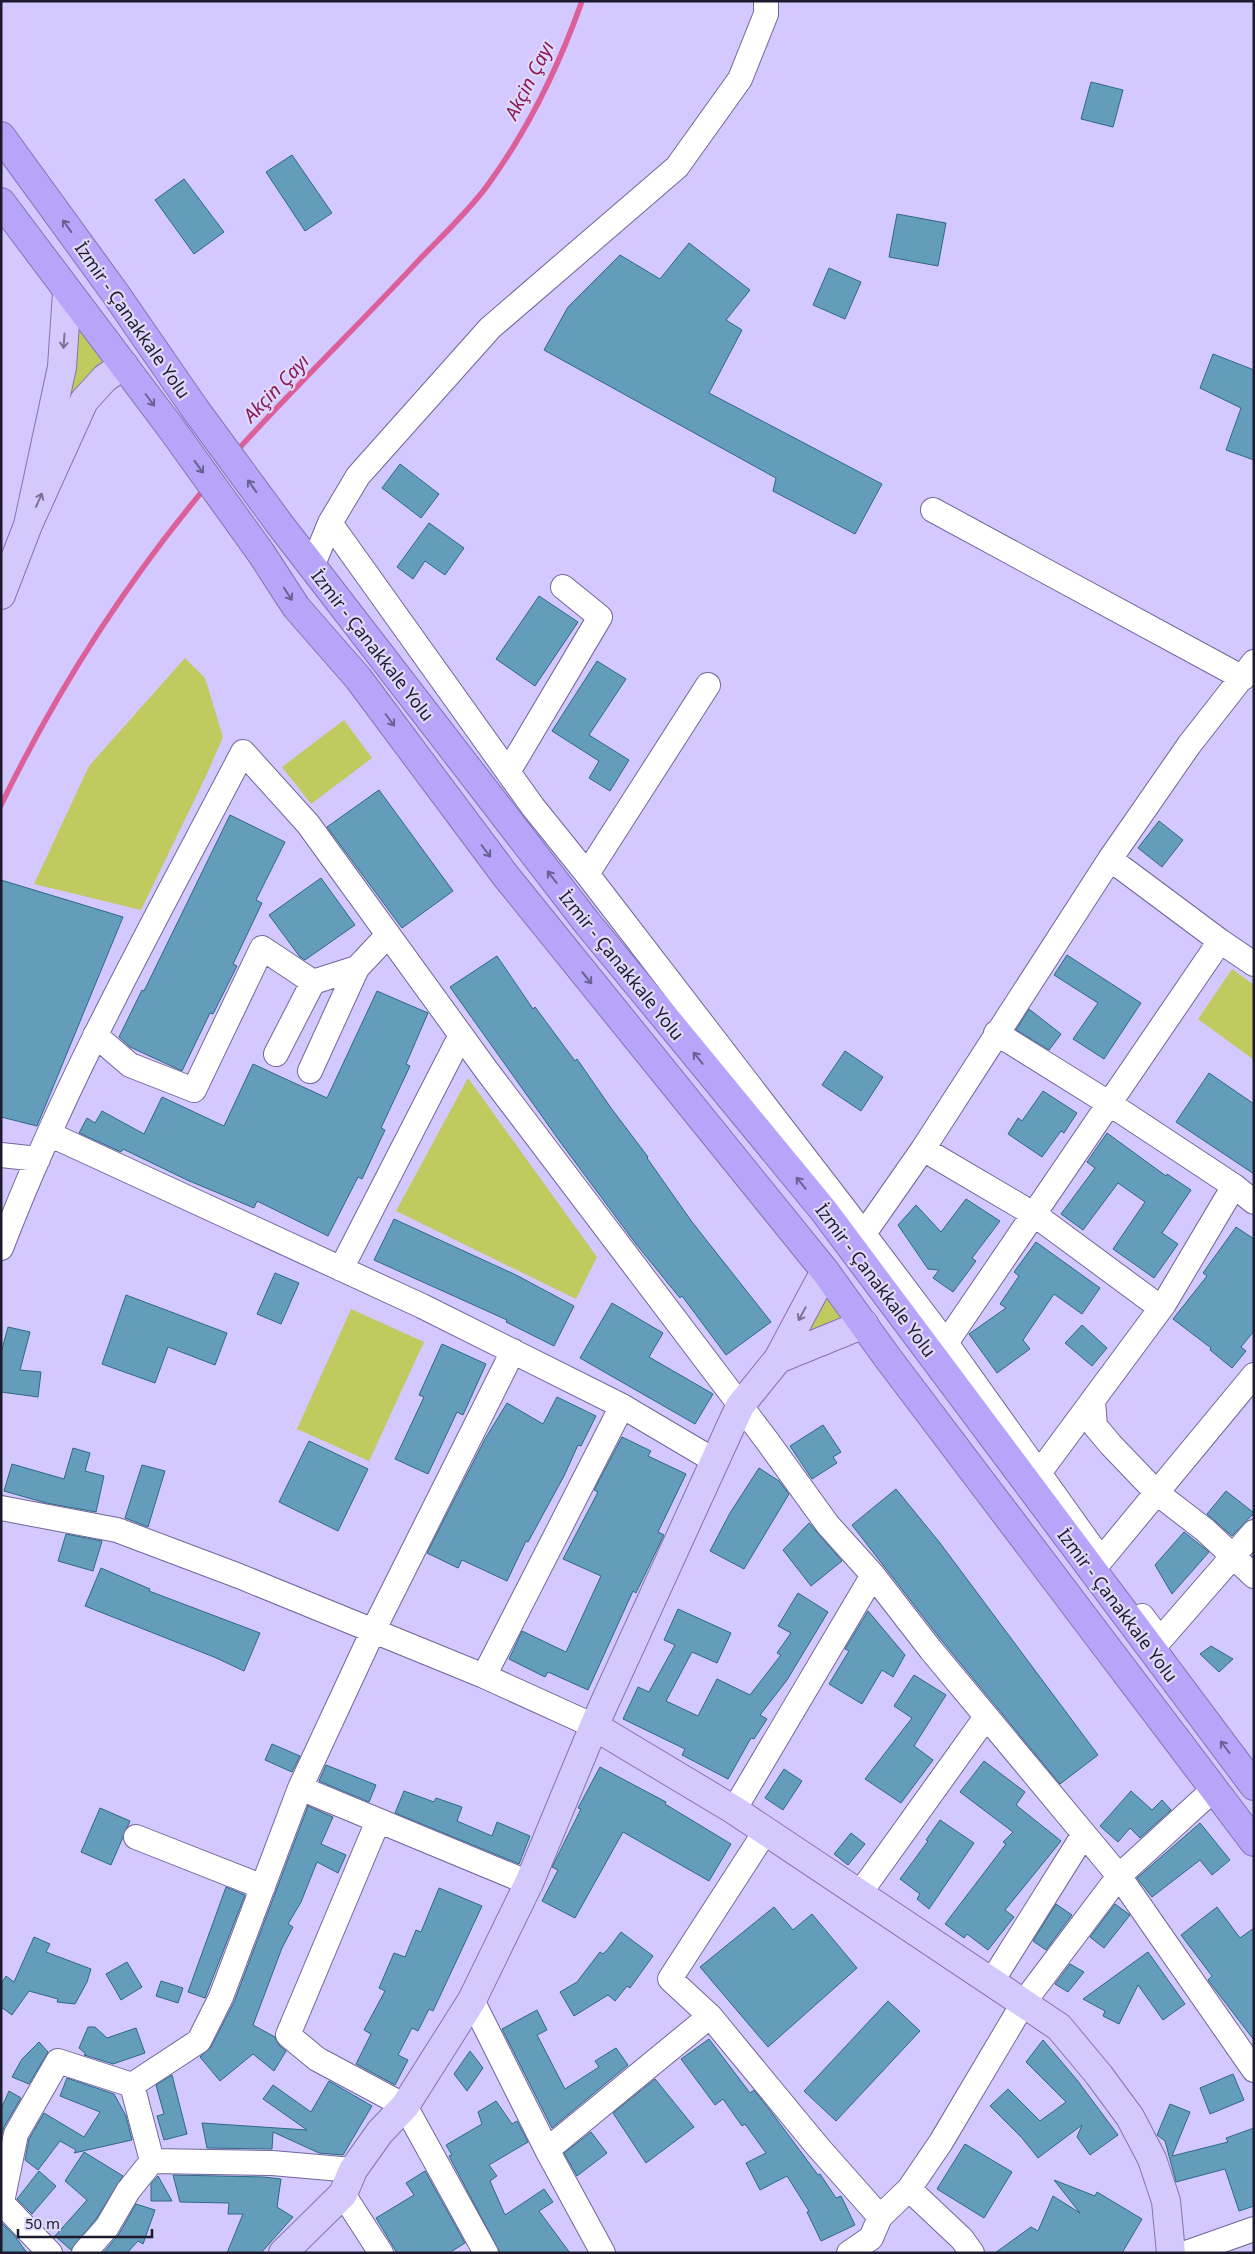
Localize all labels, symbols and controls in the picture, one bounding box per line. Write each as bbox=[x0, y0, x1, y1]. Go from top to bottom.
water label: Akçin Çayı bbox=[497, 36, 560, 125]
one-way arrow bbox=[62, 219, 72, 233]
street label: İzmir - Çanakkale Yolu bbox=[70, 237, 196, 403]
one-way arrow bbox=[59, 332, 68, 348]
water label: Akçin Çayı bbox=[236, 348, 315, 429]
one-way arrow bbox=[145, 393, 155, 407]
one-way arrow bbox=[194, 460, 205, 473]
one-way arrow bbox=[247, 479, 257, 493]
one-way arrow bbox=[35, 493, 45, 508]
street label: İzmir - Çanakkale Yolu bbox=[306, 564, 440, 726]
one-way arrow bbox=[283, 586, 293, 600]
one-way arrow bbox=[384, 713, 395, 726]
one-way arrow bbox=[481, 844, 492, 857]
one-way arrow bbox=[546, 871, 557, 884]
street label: İzmir - Çanakkale Yolu bbox=[554, 885, 690, 1045]
one-way arrow bbox=[582, 971, 593, 984]
one-way arrow bbox=[692, 1051, 703, 1064]
one-way arrow bbox=[796, 1177, 807, 1190]
street label: İzmir - Çanakkale Yolu bbox=[810, 1198, 942, 1362]
one-way arrow bbox=[797, 1307, 807, 1322]
street label: İzmir - Çanakkale Yolu bbox=[1052, 1523, 1184, 1687]
one-way arrow bbox=[1219, 1741, 1230, 1754]
scale bar bbox=[18, 2206, 151, 2238]
text: 50 m bbox=[25, 2213, 60, 2233]

